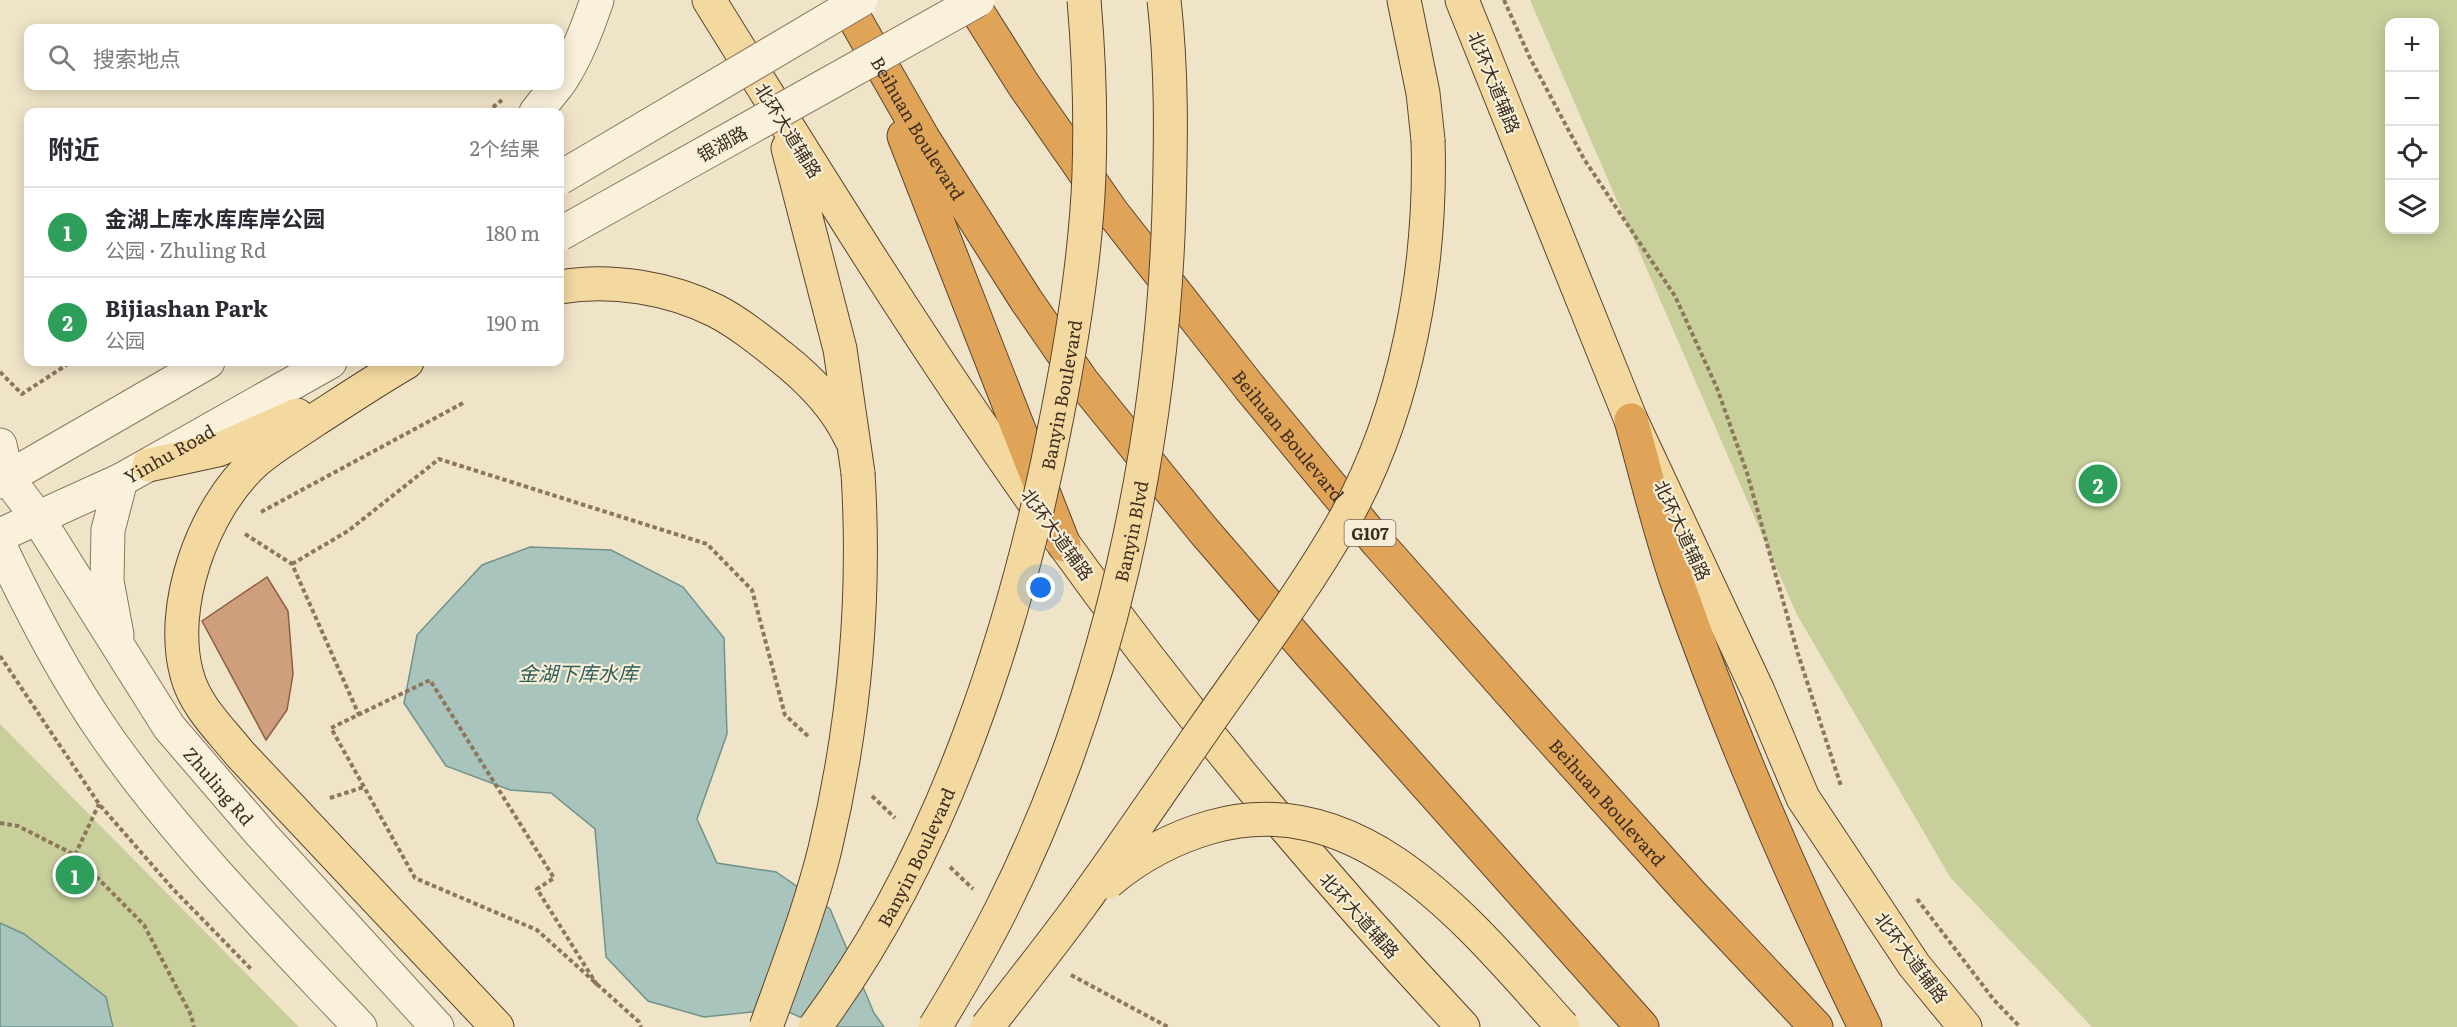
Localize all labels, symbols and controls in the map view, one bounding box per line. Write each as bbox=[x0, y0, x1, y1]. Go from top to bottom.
map controls bbox=[2385, 18, 2439, 234]
button: + bbox=[2385, 18, 2439, 72]
search box bbox=[24, 24, 564, 90]
street label: 北环大道辅路 bbox=[1462, 27, 1528, 137]
icon: search bbox=[45, 41, 78, 74]
text: 搜索地点 bbox=[93, 41, 181, 74]
street label: Beihuan Boulevard bbox=[865, 51, 972, 205]
button: − bbox=[2385, 72, 2439, 126]
street label: 北环大道辅路 bbox=[749, 77, 829, 183]
street label: 银湖路 bbox=[692, 118, 752, 168]
button: locate bbox=[2385, 126, 2439, 180]
text: 附近 bbox=[48, 128, 100, 167]
text: 2个结果 bbox=[470, 132, 540, 162]
button: layers bbox=[2385, 180, 2439, 234]
text: 金湖上库水库库岸公园 bbox=[105, 201, 325, 234]
text: 1 bbox=[63, 217, 72, 247]
text: 180 m bbox=[486, 217, 540, 247]
text: 公园 · Zhuling Rd bbox=[105, 234, 266, 264]
text: Bijiashan Park bbox=[105, 291, 268, 324]
text: 2 bbox=[62, 307, 73, 337]
text: 190 m bbox=[486, 307, 540, 337]
street label: Banyin Boulevard bbox=[1033, 318, 1088, 472]
text: 公园 bbox=[105, 324, 145, 354]
street label: Beihuan Boulevard bbox=[1227, 364, 1351, 507]
street label: Yinhu Road bbox=[118, 416, 219, 489]
pin: 2 bbox=[2078, 462, 2118, 506]
street label: 北环大道辅路 bbox=[1648, 475, 1718, 585]
street label: Banyin Blvd bbox=[1106, 478, 1154, 584]
street label: 北环大道辅路 bbox=[1015, 482, 1101, 586]
road number: G107 bbox=[1344, 520, 1396, 546]
your location bbox=[1026, 573, 1055, 602]
water label: 金湖下库水库 bbox=[518, 657, 641, 687]
street label: Beihuan Boulevard bbox=[1543, 732, 1673, 871]
street label: Zhuling Rd bbox=[178, 741, 261, 831]
street label: Banyin Boulevard bbox=[870, 783, 961, 932]
pin: 1 bbox=[56, 852, 94, 898]
street label: 北环大道辅路 bbox=[1314, 866, 1406, 964]
street label: 北环大道辅路 bbox=[1869, 906, 1955, 1008]

